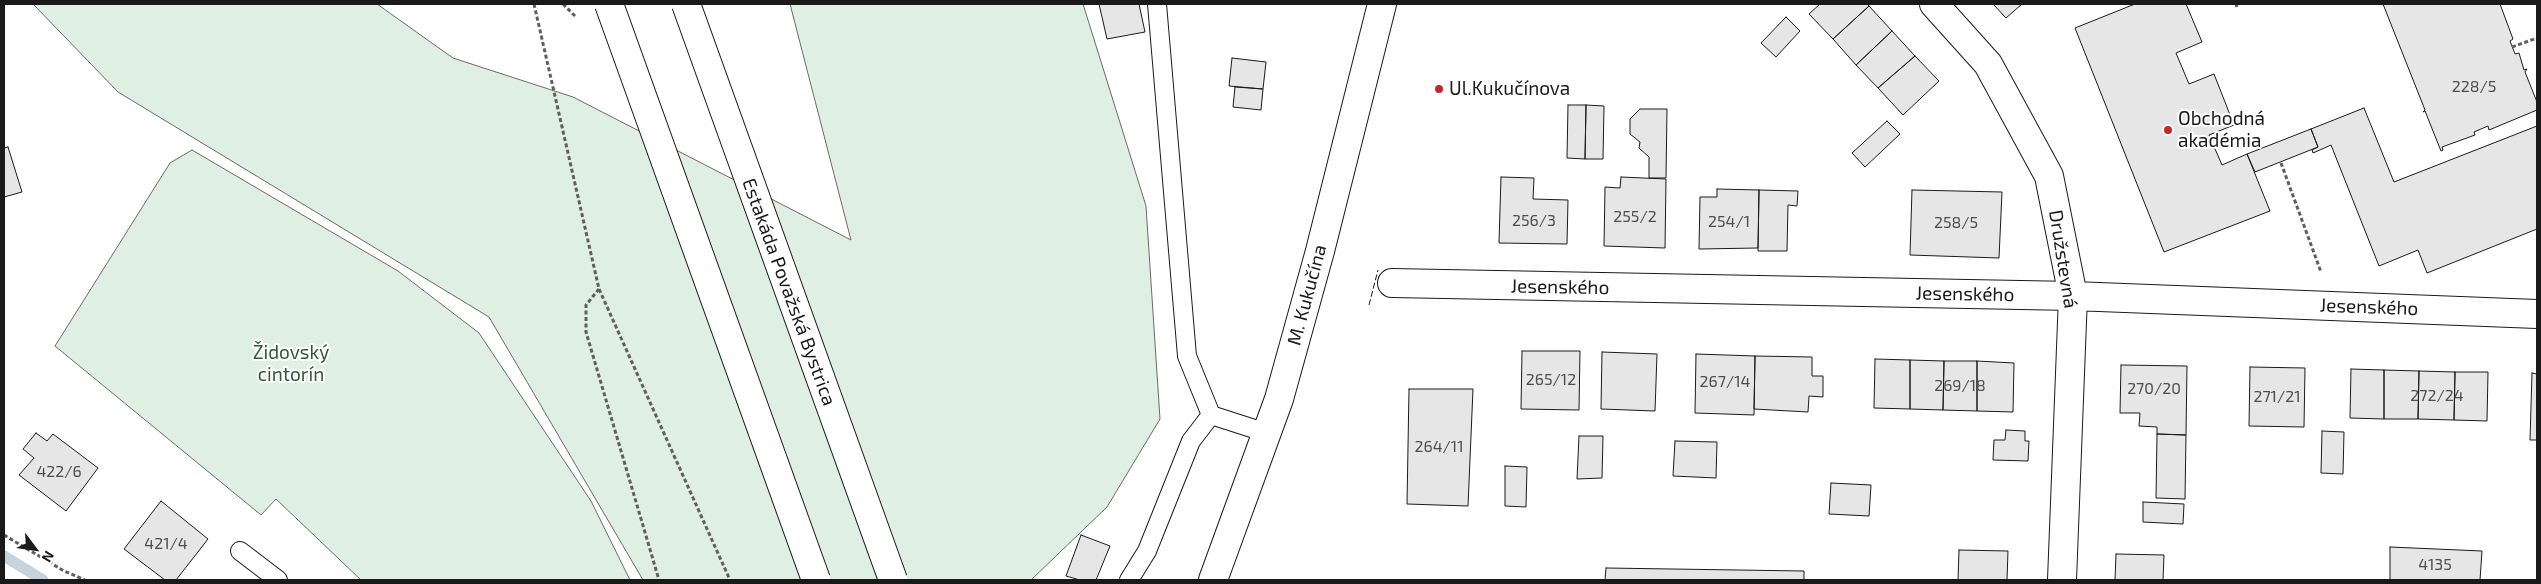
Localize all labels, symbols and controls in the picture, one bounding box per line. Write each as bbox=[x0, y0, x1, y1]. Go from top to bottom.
house number: 228/5 bbox=[2452, 77, 2496, 97]
place label: Ul.Kukučínova bbox=[1449, 78, 1570, 100]
marker: Ul.Kukučínova bbox=[1433, 83, 1445, 95]
place label: Obchodná akadémia bbox=[2178, 108, 2265, 152]
marker: Obchodná akadémia bbox=[2162, 124, 2174, 136]
street label: Estakáda Považská Bystrica bbox=[737, 175, 841, 409]
house number: 255/2 bbox=[1613, 207, 1657, 227]
street label: Družstevná bbox=[2044, 208, 2082, 310]
house number: 256/3 bbox=[1512, 211, 1556, 231]
house number: 254/1 bbox=[1708, 212, 1750, 232]
house number: 258/5 bbox=[1934, 213, 1978, 233]
street label: M. Kukučína bbox=[1283, 242, 1331, 348]
street label: Jesenského bbox=[1510, 275, 1610, 299]
street label: Jesenského bbox=[1915, 282, 2015, 306]
street label: Jesenského bbox=[2319, 294, 2419, 320]
park label: Židovský cintorín bbox=[253, 342, 329, 386]
house number: 265/12 bbox=[1526, 370, 1576, 390]
house number: 267/14 bbox=[1700, 372, 1750, 392]
house number: 269/18 bbox=[1934, 376, 1986, 396]
house number: 270/20 bbox=[2127, 379, 2181, 399]
house number: 272/24 bbox=[2410, 386, 2464, 406]
house number: 271/21 bbox=[2253, 387, 2301, 407]
house number: 264/11 bbox=[1415, 437, 1463, 457]
house number: 422/6 bbox=[36, 462, 82, 482]
north arrow bbox=[10, 524, 60, 574]
house number: 421/4 bbox=[144, 534, 188, 554]
text: N bbox=[38, 548, 58, 566]
house number: 4135 bbox=[2418, 555, 2452, 575]

